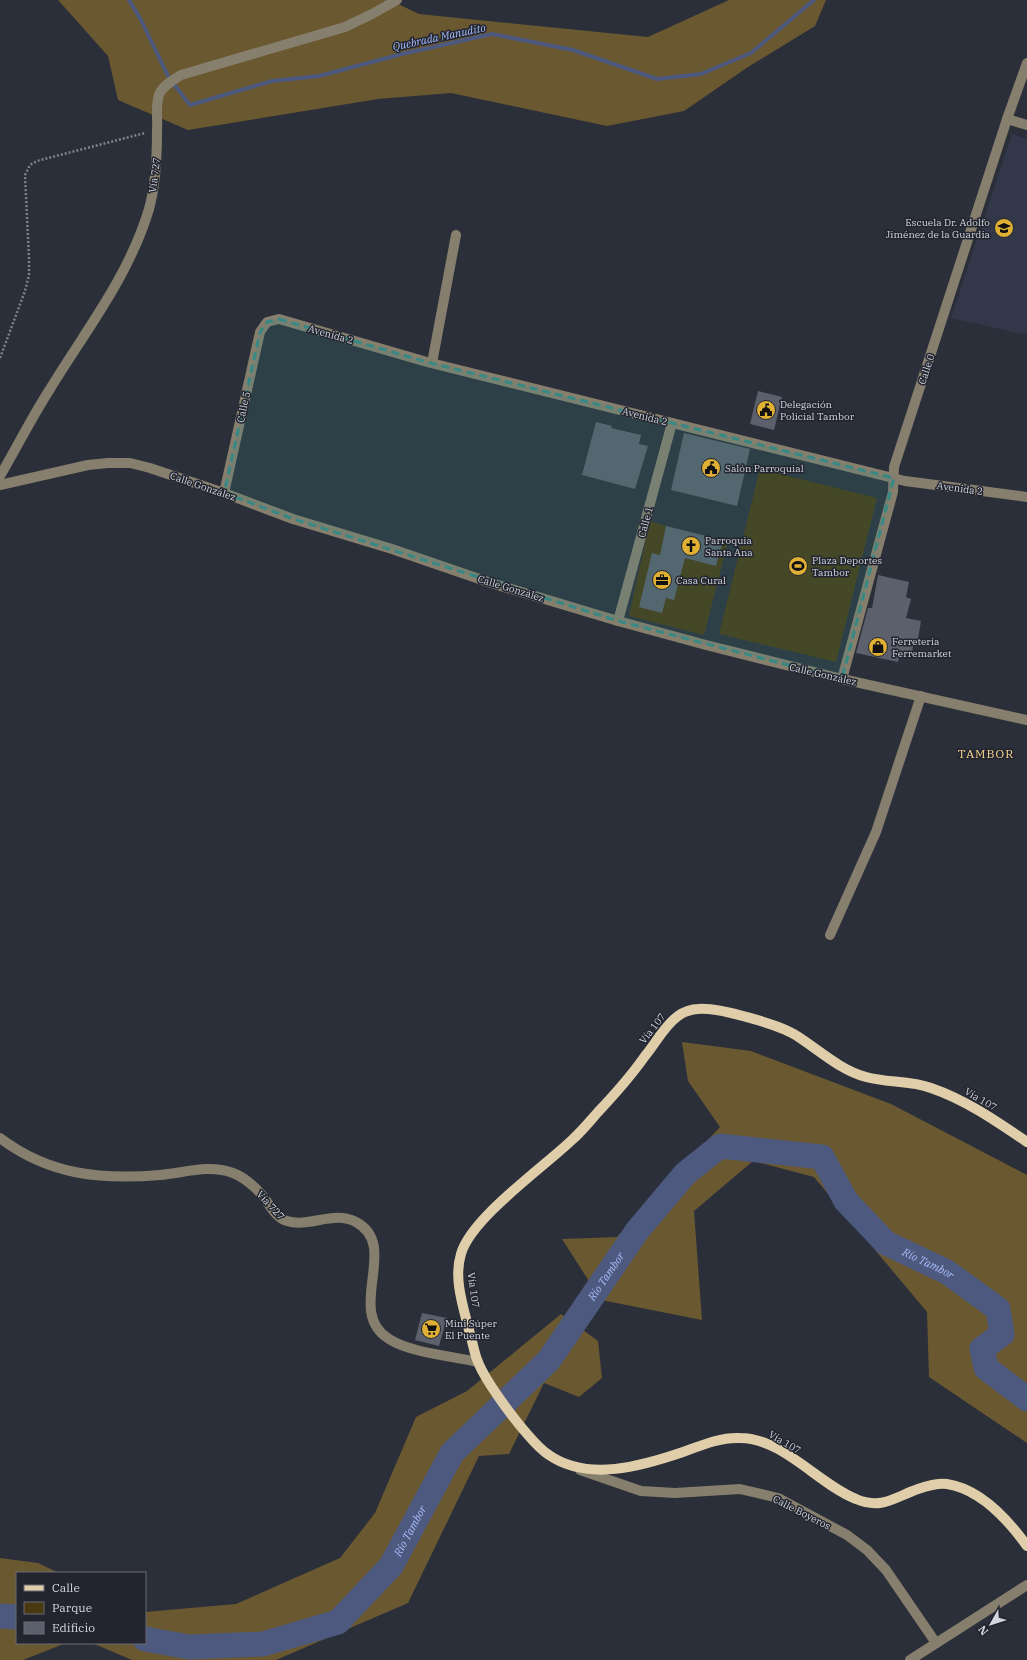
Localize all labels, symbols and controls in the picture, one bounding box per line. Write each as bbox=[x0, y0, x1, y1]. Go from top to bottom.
water label: Quebrada Manudito bbox=[391, 20, 487, 54]
street label: Vía 727 bbox=[146, 157, 163, 193]
place label: Escuela Dr. Adolfo Jiménez de la Guardia bbox=[886, 216, 991, 241]
school or university icon: Escuela Dr. Adolfo Jiménez de la Guardia bbox=[993, 217, 1015, 239]
street label: Avenida 2 bbox=[307, 322, 355, 347]
street label: Calle 0 bbox=[915, 352, 938, 386]
street label: Calle 5 bbox=[234, 390, 253, 424]
place label: Delegación Policial Tambor bbox=[780, 398, 855, 423]
public building icon: Delegación Policial Tambor bbox=[755, 399, 777, 421]
street label: Avenida 2 bbox=[621, 405, 669, 428]
public building icon: Salón Parroquial bbox=[700, 457, 722, 479]
place label: Salón Parroquial bbox=[725, 462, 804, 475]
street label: Calle González bbox=[168, 469, 237, 504]
street label: Avenida 2 bbox=[936, 479, 984, 498]
street label: Calle 1 bbox=[635, 505, 656, 539]
place label: Parroquia Santa Ana bbox=[705, 534, 753, 559]
church icon: Parroquia Santa Ana bbox=[680, 535, 702, 557]
place label: Plaza Deportes Tambor bbox=[812, 554, 882, 579]
sports icon: Plaza Deportes Tambor bbox=[787, 555, 809, 577]
office icon: Casa Cural bbox=[651, 569, 673, 591]
street label: Calle González bbox=[476, 572, 546, 605]
place label: Casa Cural bbox=[676, 574, 726, 587]
place label: Ferretería Ferremarket bbox=[892, 635, 952, 660]
shop icon: Ferretería Ferremarket bbox=[867, 636, 889, 658]
street label: Calle González bbox=[788, 660, 858, 689]
district label: TAMBOR bbox=[958, 746, 1014, 761]
street label: Vía 107 bbox=[636, 1010, 668, 1046]
street label: Vía 107 bbox=[962, 1085, 999, 1114]
street label: Vía 727 bbox=[254, 1188, 287, 1223]
water label: Río Tambor bbox=[899, 1244, 958, 1283]
water label: Río Tambor bbox=[584, 1249, 628, 1304]
street label: Vía 107 bbox=[465, 1272, 482, 1308]
place label: Mini Súper El Puente bbox=[445, 1317, 497, 1342]
supermarket icon: Mini Súper El Puente bbox=[420, 1318, 442, 1340]
street label: Vía 107 bbox=[766, 1428, 803, 1457]
street label: Calle Boyeros bbox=[771, 1492, 833, 1533]
water label: Río Tambor bbox=[390, 1502, 430, 1559]
legend bbox=[16, 1572, 146, 1644]
text: Calle bbox=[52, 1580, 80, 1595]
text: Parque bbox=[52, 1600, 92, 1615]
north arrow bbox=[971, 1604, 1011, 1644]
text: Edificio bbox=[52, 1620, 95, 1635]
text: N bbox=[975, 1622, 991, 1638]

